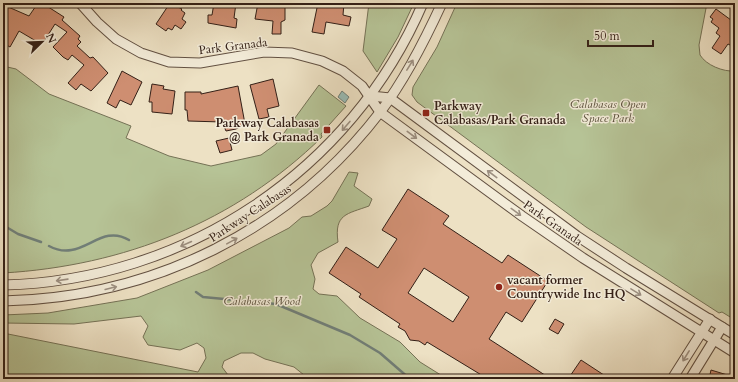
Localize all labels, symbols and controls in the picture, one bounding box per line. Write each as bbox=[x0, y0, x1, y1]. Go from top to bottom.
north arrow bbox=[22, 22, 62, 62]
scale bar bbox=[588, 22, 653, 48]
text: 50 m bbox=[594, 28, 621, 44]
text: N bbox=[42, 31, 60, 46]
street label: Park Granada bbox=[198, 34, 269, 58]
one-way arrow bbox=[407, 59, 415, 71]
park label: Calabasas Open Space Park bbox=[570, 96, 646, 126]
place label: Parkway Calabasas/Park Granada bbox=[434, 98, 566, 128]
marker: Parkway Calabasas/Park Granada bbox=[421, 108, 431, 118]
place label: Parkway Calabasas @ Park Granada bbox=[216, 115, 319, 145]
one-way arrow bbox=[341, 120, 350, 131]
marker: Parkway Calabasas @ Park Granada bbox=[322, 125, 332, 135]
one-way arrow bbox=[406, 131, 417, 139]
one-way arrow bbox=[486, 170, 497, 178]
street label: Parkway Calabasas bbox=[206, 180, 294, 246]
street label: Park Granada bbox=[520, 197, 586, 250]
one-way arrow bbox=[511, 208, 522, 216]
one-way arrow bbox=[226, 236, 238, 244]
one-way arrow bbox=[181, 241, 193, 248]
place label: vacant former Countrywide Inc HQ bbox=[507, 272, 626, 302]
one-way arrow bbox=[56, 276, 69, 284]
marker: vacant former Countrywide Inc HQ bbox=[494, 282, 504, 292]
one-way arrow bbox=[104, 283, 117, 291]
one-way arrow bbox=[630, 288, 641, 296]
park label: Calabasas Wood bbox=[223, 293, 302, 309]
one-way arrow bbox=[682, 350, 690, 362]

